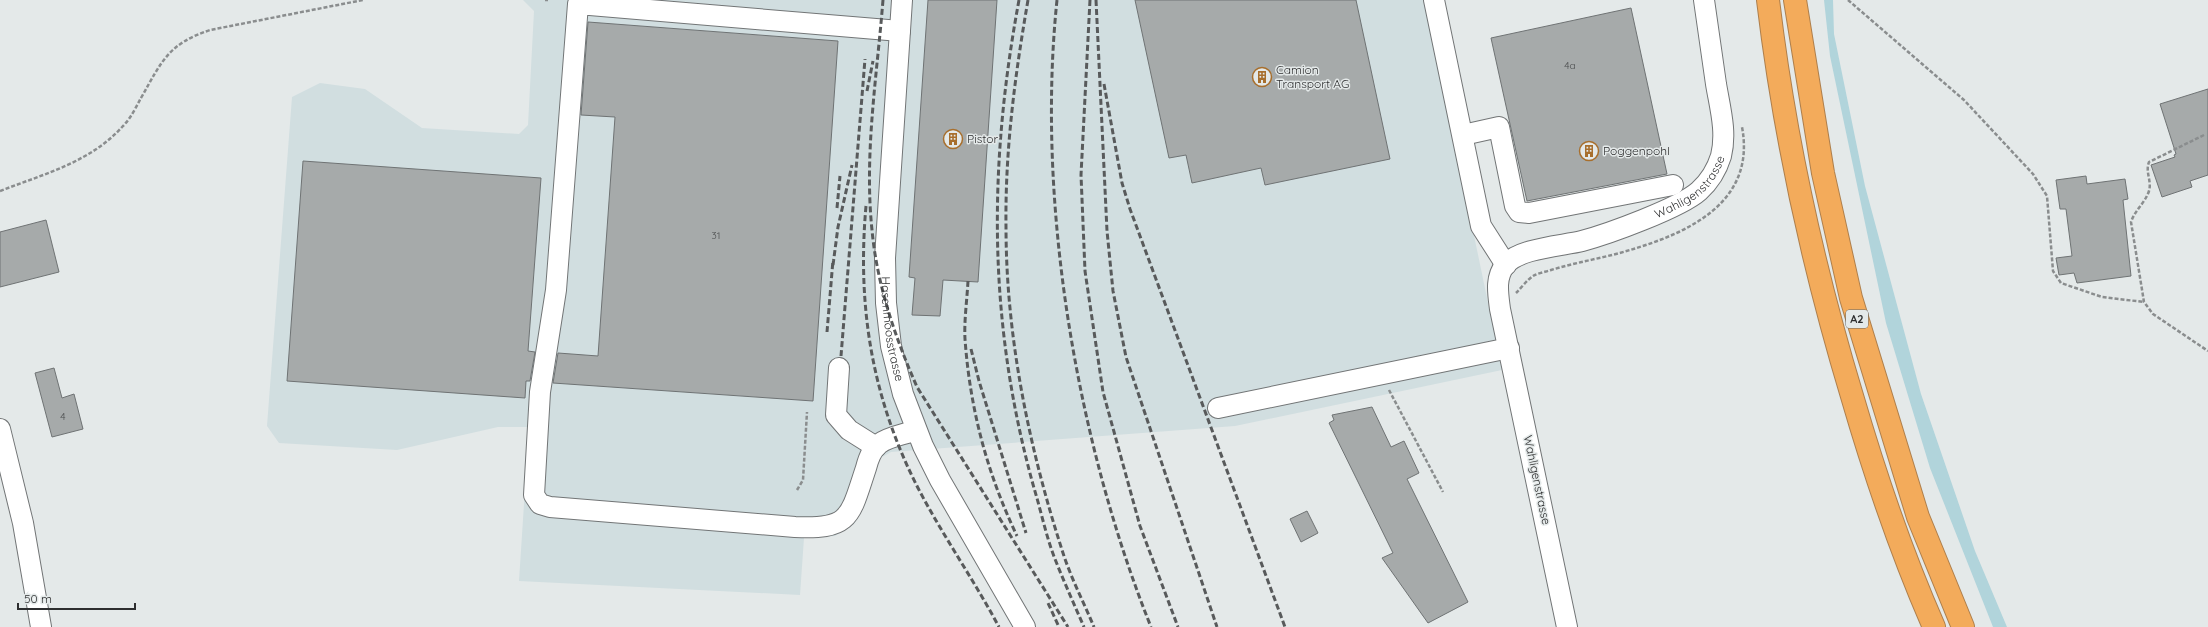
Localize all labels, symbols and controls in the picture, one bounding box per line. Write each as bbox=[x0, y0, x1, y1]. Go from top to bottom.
house number: 4a bbox=[1564, 59, 1576, 72]
place label: Camion Transport AG bbox=[1276, 62, 1349, 91]
building icon: Camion Transport AG bbox=[1251, 66, 1273, 88]
building icon: Pistor bbox=[942, 128, 964, 150]
place label: Pistor bbox=[967, 131, 999, 146]
building icon: Poggenpohl bbox=[1578, 140, 1600, 162]
place label: Poggenpohl bbox=[1603, 143, 1670, 158]
street label: Wahligenstrasse bbox=[1652, 153, 1728, 221]
house number: 31 bbox=[712, 229, 720, 242]
street label: Hasenmoosstrasse bbox=[878, 276, 908, 383]
road number: A2 bbox=[1846, 310, 1868, 328]
house number: 4 bbox=[60, 410, 66, 423]
street label: Wahligenstrasse bbox=[1521, 434, 1554, 526]
scale bar bbox=[18, 585, 135, 611]
text: 50 m bbox=[24, 591, 52, 606]

